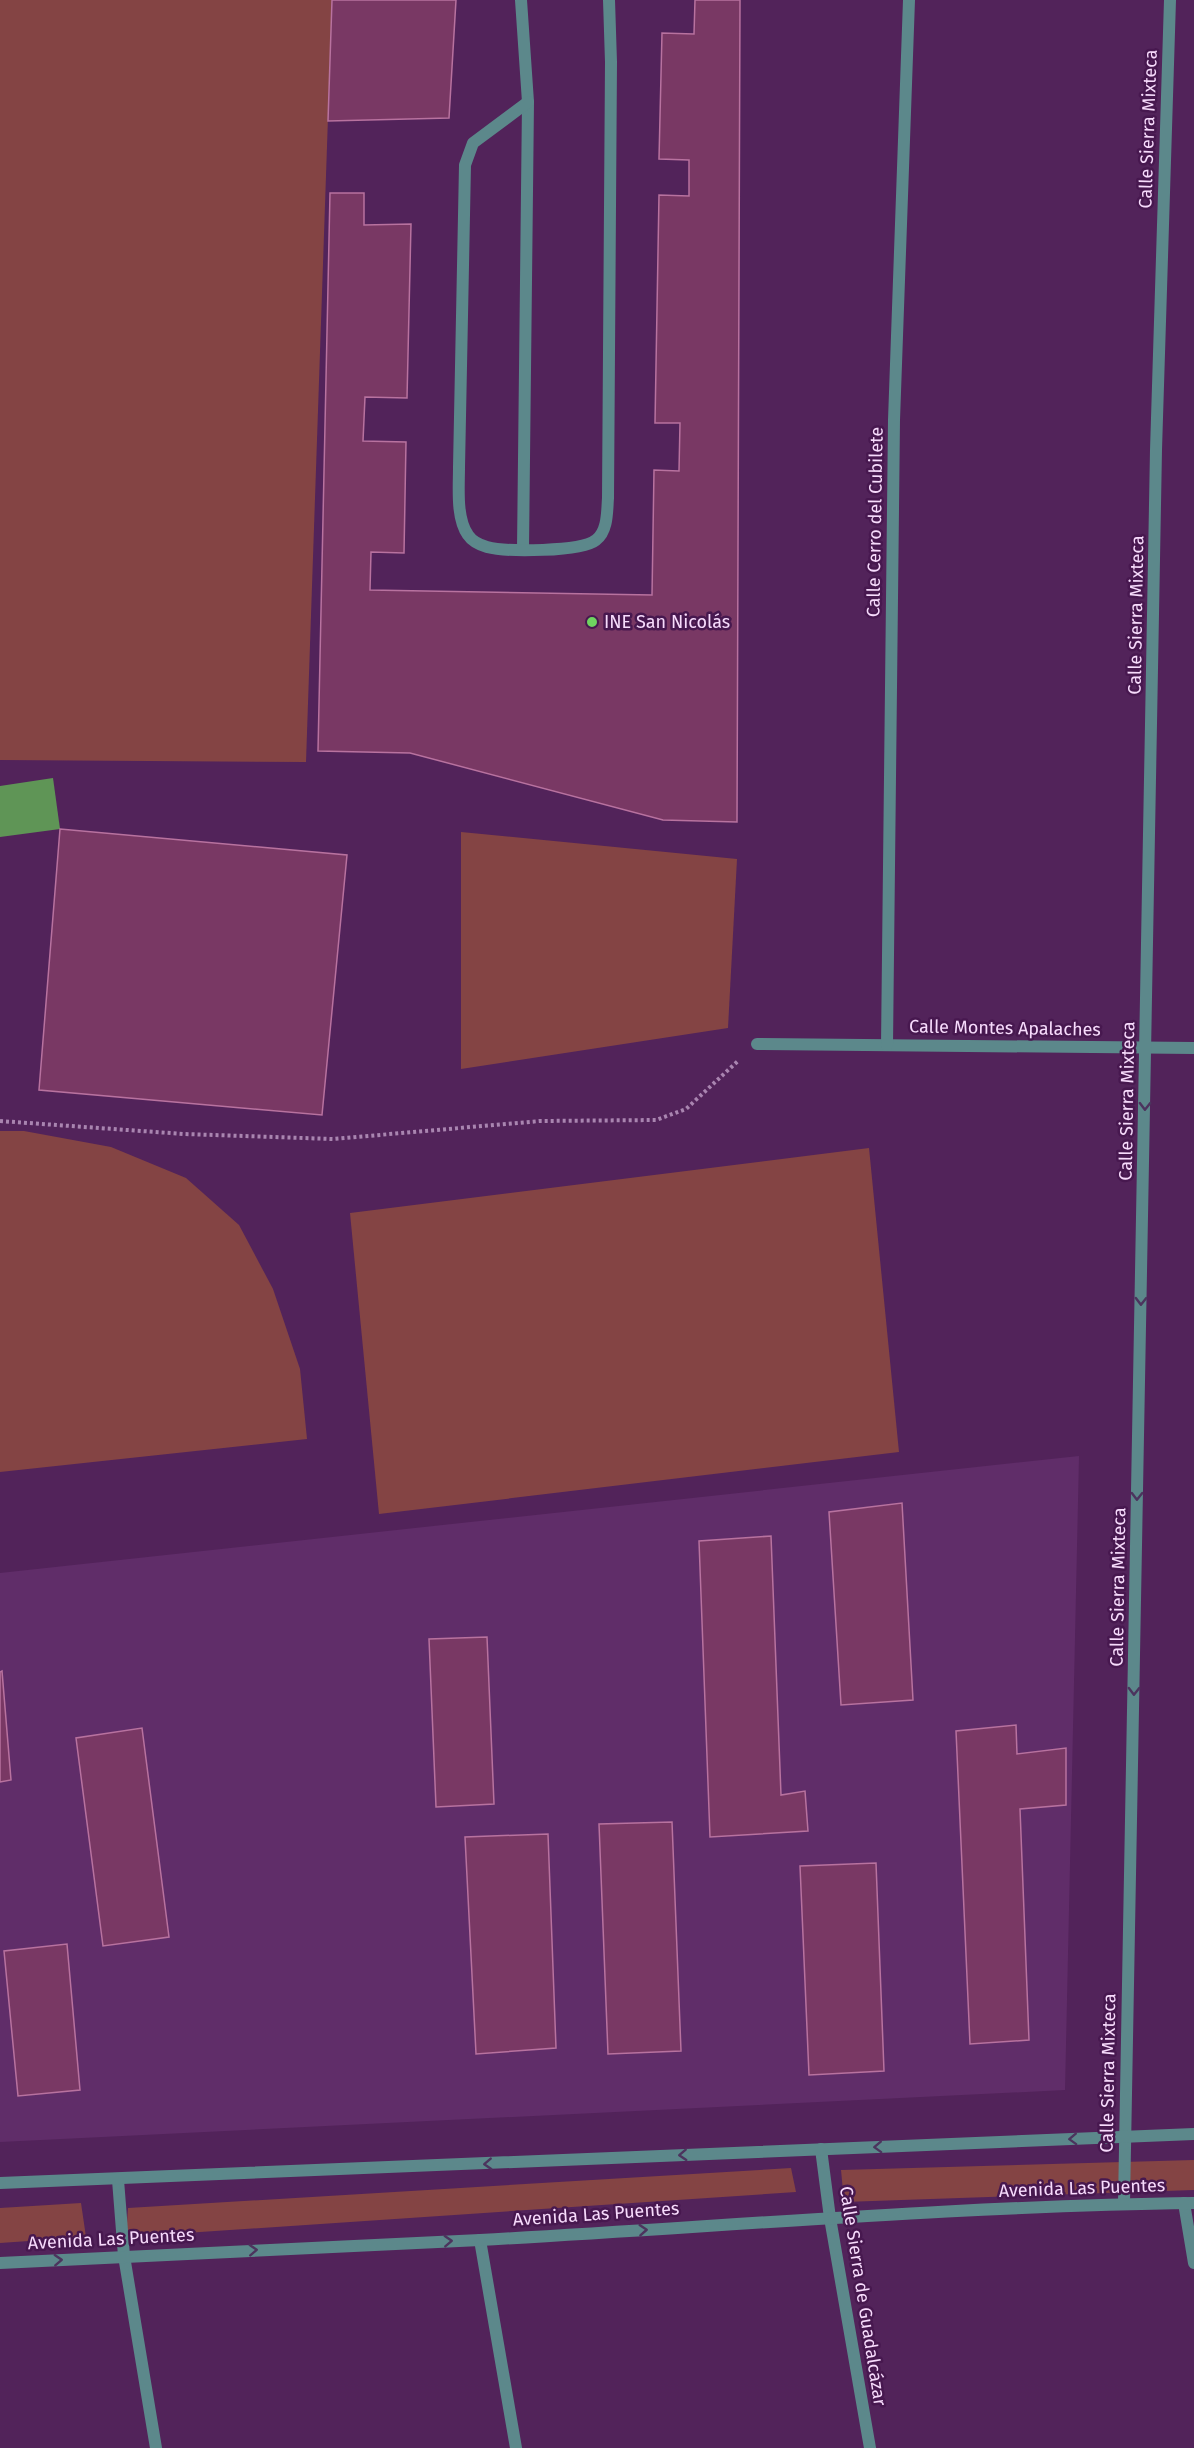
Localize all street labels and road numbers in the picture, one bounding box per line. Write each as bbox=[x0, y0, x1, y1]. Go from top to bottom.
street label: Calle Sierra Mixteca bbox=[1134, 49, 1162, 209]
street label: Calle Cerro del Cubilete bbox=[862, 427, 888, 617]
street label: Calle Sierra Mixteca bbox=[1124, 535, 1148, 695]
street label: Calle Montes Apalaches bbox=[909, 1015, 1101, 1041]
street label: Calle Sierra Mixteca bbox=[1115, 1021, 1139, 1181]
street label: Calle Sierra Mixteca bbox=[1106, 1507, 1130, 1667]
street label: Calle Sierra Mixteca bbox=[1096, 1993, 1120, 2153]
street label: Avenida Las Puentes bbox=[998, 2174, 1166, 2202]
street label: Calle Sierra de Guadalcázar bbox=[835, 2185, 891, 2407]
street label: Avenida Las Puentes bbox=[512, 2197, 680, 2231]
street label: Avenida Las Puentes bbox=[27, 2224, 195, 2254]

